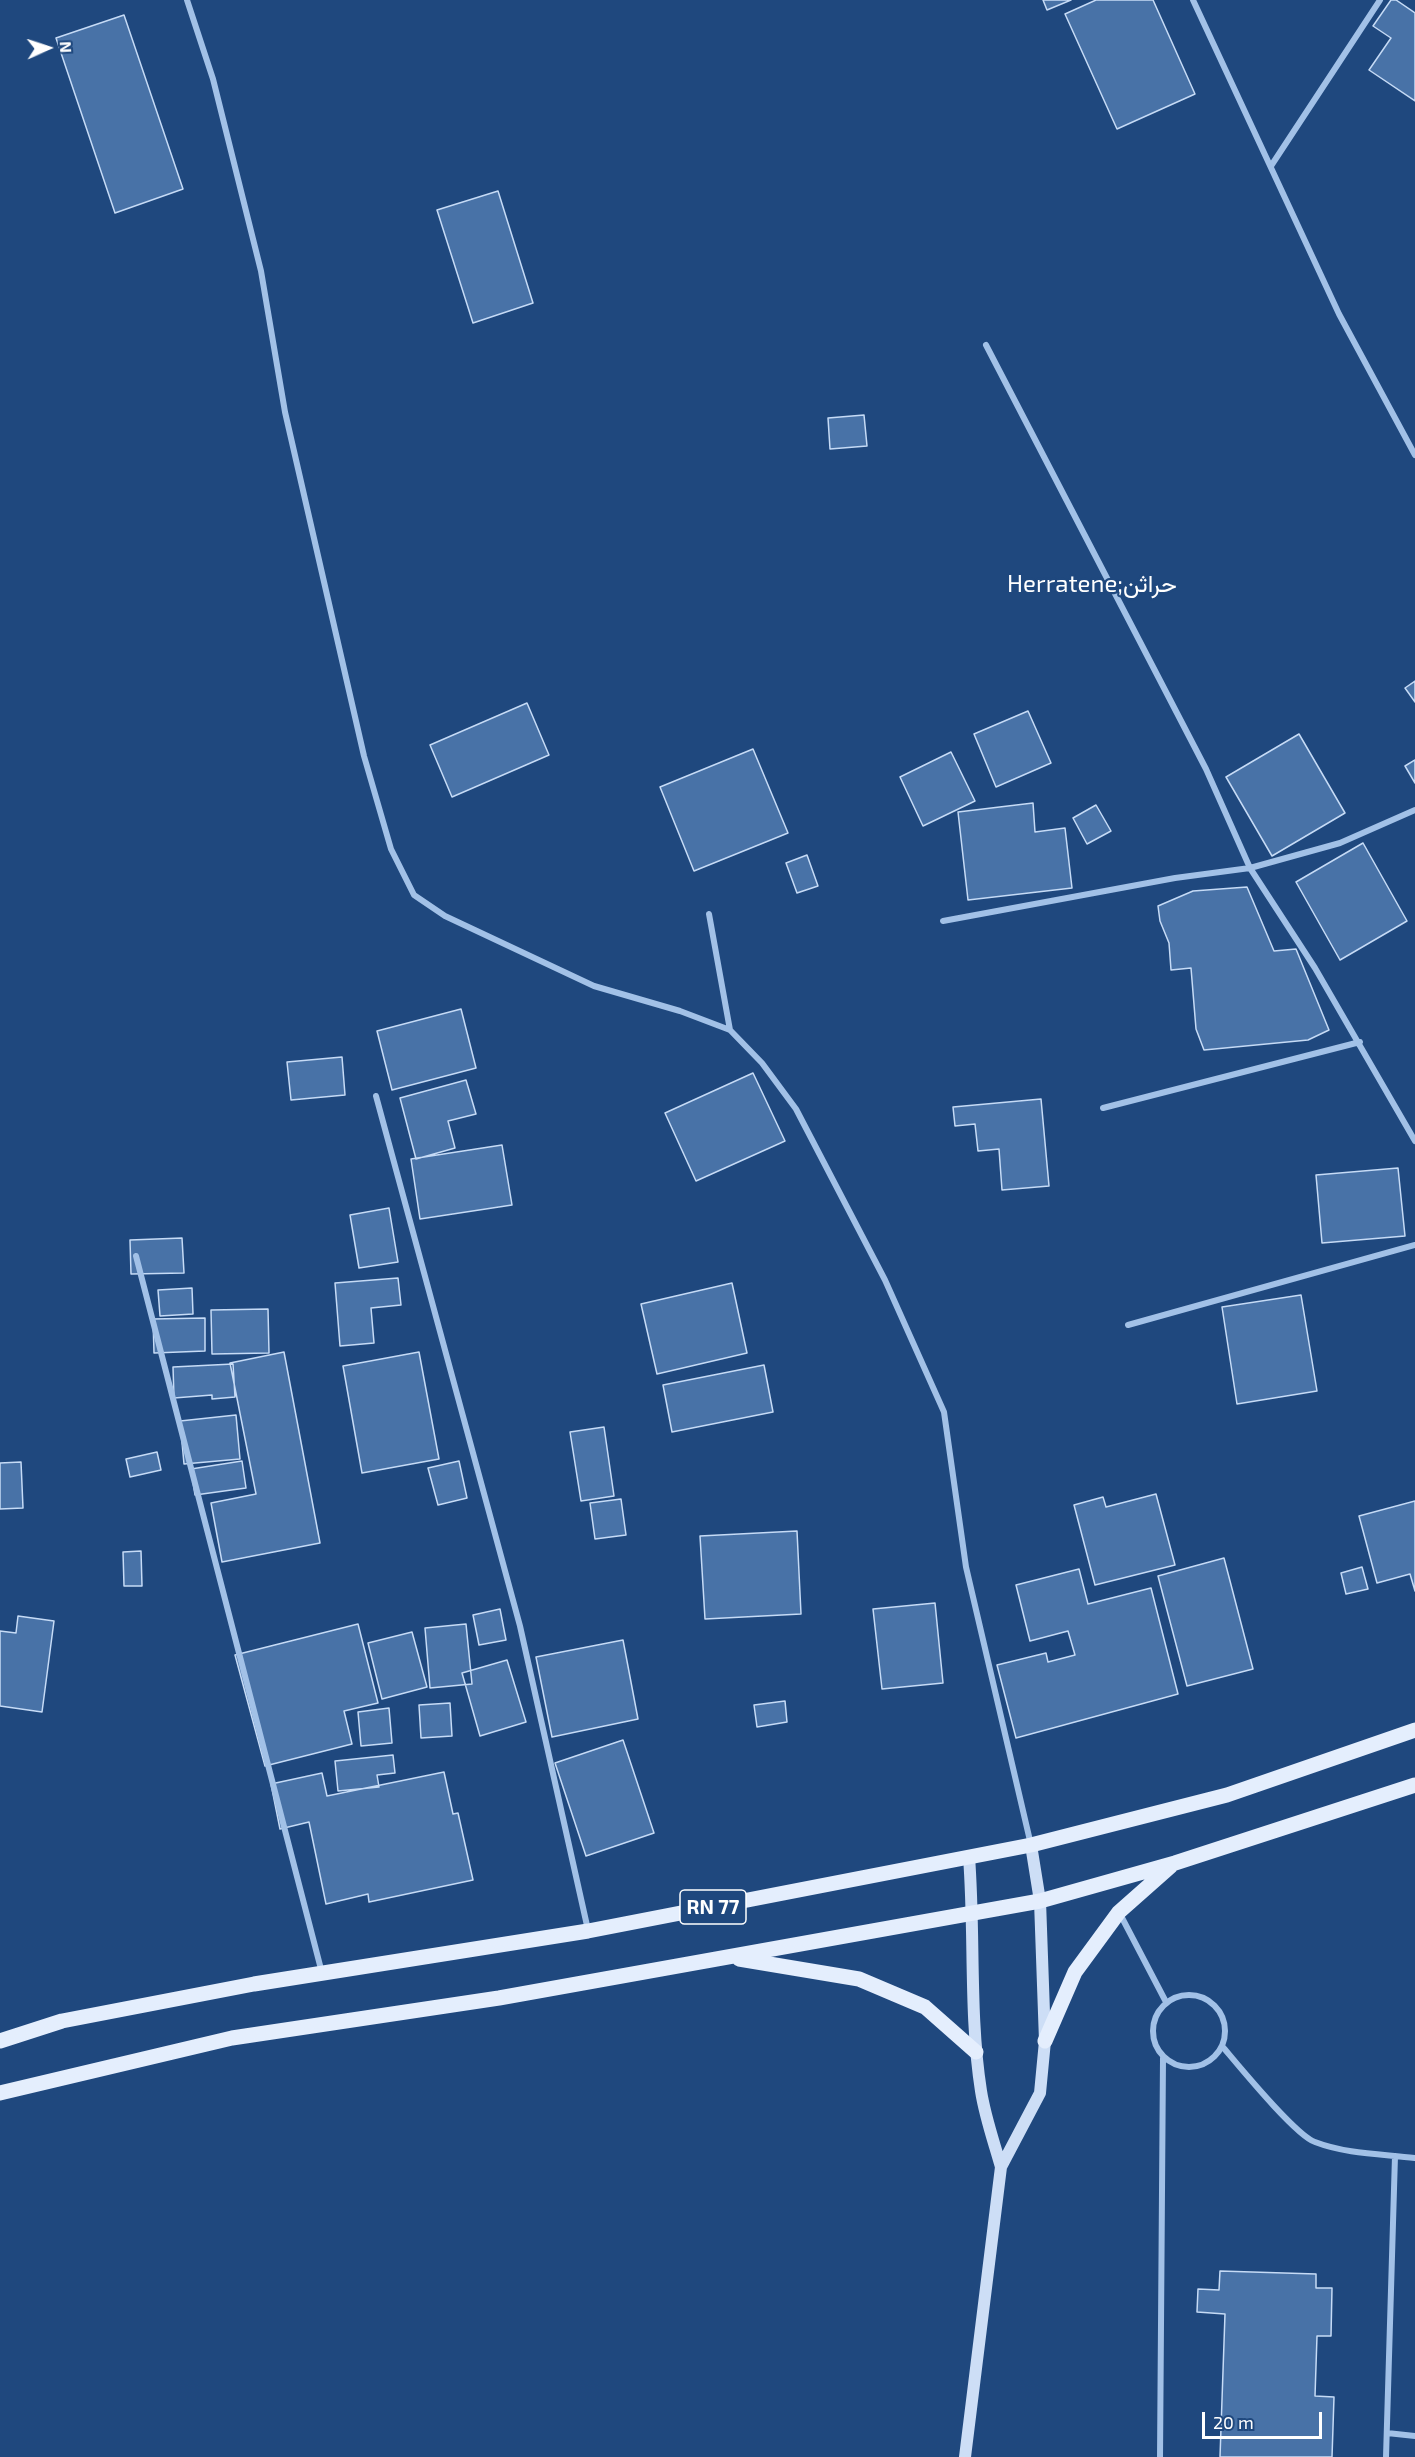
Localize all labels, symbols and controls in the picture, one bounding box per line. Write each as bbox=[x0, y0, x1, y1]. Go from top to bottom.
north arrow bbox=[18, 18, 78, 78]
text: N bbox=[57, 41, 76, 53]
district label: Herratene;حراثن bbox=[1007, 570, 1177, 598]
road number: RN 77 bbox=[680, 1890, 746, 1924]
scale bar bbox=[1205, 2400, 1325, 2438]
text: 20 m bbox=[1213, 2411, 1254, 2433]

